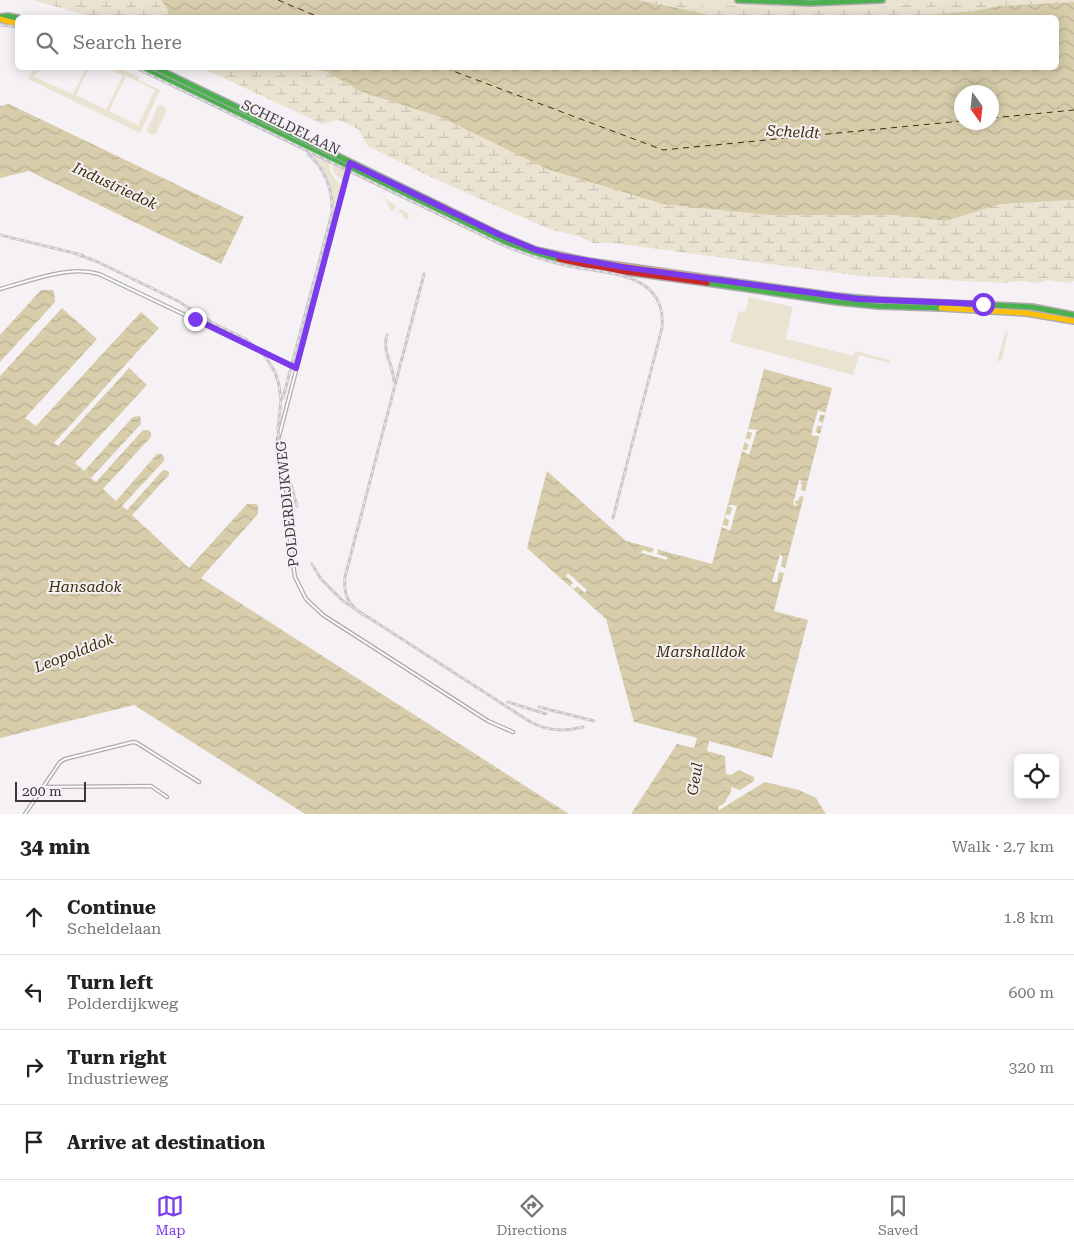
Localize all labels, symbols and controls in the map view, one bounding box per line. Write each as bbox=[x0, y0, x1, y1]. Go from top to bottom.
search box bbox=[15, 15, 1059, 70]
icon: search bbox=[33, 29, 61, 57]
text: Search here bbox=[73, 31, 182, 54]
north arrow bbox=[954, 85, 999, 130]
street label: SCHELDELAAN bbox=[239, 96, 343, 158]
water label: Scheldt bbox=[765, 122, 820, 142]
water label: Industriedok bbox=[69, 158, 161, 214]
route start bbox=[972, 293, 995, 316]
route end bbox=[184, 308, 207, 331]
street label: POLDERDIJKWEG bbox=[272, 440, 302, 568]
water label: Hansadok bbox=[47, 578, 122, 596]
water label: Leopolddok bbox=[31, 629, 117, 677]
water label: Marshalldok bbox=[655, 643, 747, 661]
map controls bbox=[1014, 754, 1059, 799]
button: locate bbox=[1014, 754, 1059, 799]
water label: Geul bbox=[684, 761, 707, 797]
scale bar bbox=[15, 779, 86, 802]
text: 200 m bbox=[22, 783, 62, 799]
text: 34 min bbox=[20, 835, 90, 859]
text: Walk · 2.7 km bbox=[952, 837, 1054, 856]
text: Continue bbox=[67, 896, 156, 919]
icon: ahead bbox=[20, 903, 48, 931]
text: 1.8 km bbox=[1003, 908, 1054, 927]
text: Scheldelaan bbox=[67, 919, 161, 938]
text: Turn left bbox=[67, 971, 153, 994]
icon: left bbox=[20, 978, 48, 1006]
text: 600 m bbox=[1008, 983, 1054, 1002]
text: Polderdijkweg bbox=[67, 994, 178, 1013]
text: Turn right bbox=[67, 1046, 167, 1069]
icon: right bbox=[20, 1053, 48, 1081]
text: 320 m bbox=[1008, 1058, 1054, 1077]
text: Industrieweg bbox=[67, 1069, 168, 1088]
icon: arrive bbox=[20, 1128, 48, 1156]
text: Arrive at destination bbox=[67, 1131, 265, 1154]
tab: Map bbox=[156, 1192, 185, 1238]
tab: Directions bbox=[496, 1192, 567, 1238]
tab: Saved bbox=[878, 1192, 919, 1238]

